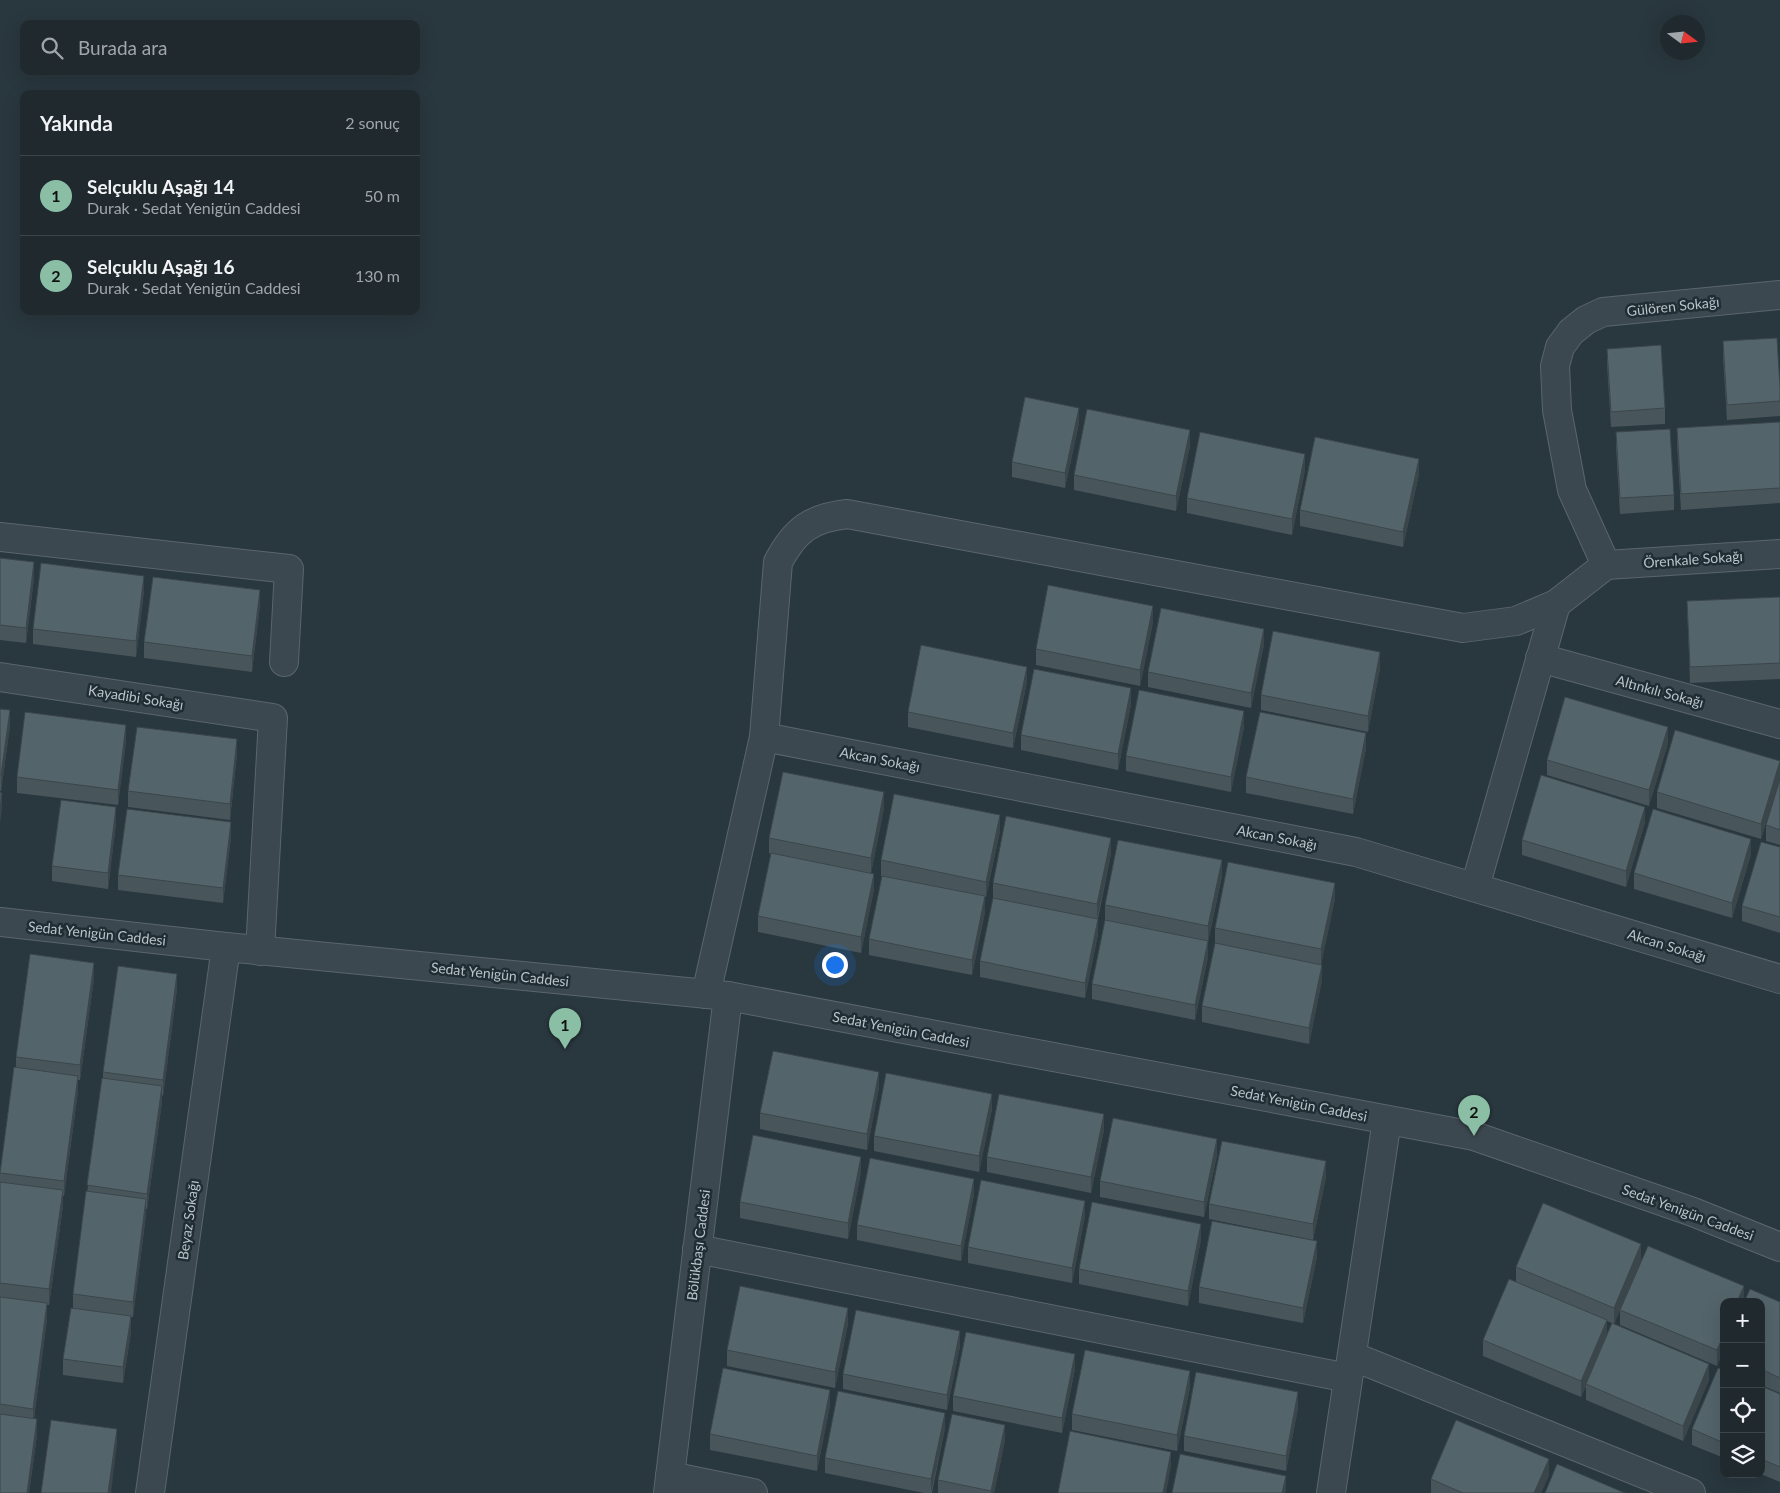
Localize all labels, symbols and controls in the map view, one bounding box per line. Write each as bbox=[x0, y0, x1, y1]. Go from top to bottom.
north arrow bbox=[1660, 15, 1705, 60]
search box bbox=[20, 20, 420, 75]
icon: search bbox=[38, 34, 66, 62]
text: Burada ara bbox=[78, 36, 167, 59]
text: Yakında bbox=[40, 110, 113, 135]
text: 2 sonuç bbox=[345, 113, 400, 132]
text: Selçuklu Aşağı 14 bbox=[87, 175, 234, 198]
text: 1 bbox=[51, 186, 61, 205]
text: 50 m bbox=[364, 186, 400, 205]
text: Durak · Sedat Yenigün Caddesi bbox=[87, 198, 301, 217]
text: Selçuklu Aşağı 16 bbox=[87, 255, 234, 278]
text: 2 bbox=[51, 266, 61, 285]
text: 130 m bbox=[355, 266, 400, 285]
text: Durak · Sedat Yenigün Caddesi bbox=[87, 278, 301, 297]
street label: Gülören Sokağı bbox=[1626, 293, 1720, 319]
street label: Örenkale Sokağı bbox=[1643, 547, 1743, 571]
street label: Altınkılı Sokağı bbox=[1614, 671, 1706, 711]
street label: Kayadibi Sokağı bbox=[87, 681, 185, 713]
street label: Akcan Sokağı bbox=[838, 743, 922, 775]
street label: Akcan Sokağı bbox=[1235, 821, 1319, 853]
street label: Sedat Yenigün Caddesi bbox=[27, 917, 167, 949]
street label: Akcan Sokağı bbox=[1626, 925, 1708, 965]
your location bbox=[822, 952, 848, 978]
street label: Sedat Yenigün Caddesi bbox=[430, 958, 570, 990]
street label: Sedat Yenigün Caddesi bbox=[831, 1007, 971, 1051]
pin: 1 bbox=[549, 1008, 581, 1049]
street label: Sedat Yenigün Caddesi bbox=[1229, 1081, 1369, 1125]
pin: 2 bbox=[1458, 1095, 1490, 1136]
street label: Beyaz Sokağı bbox=[174, 1179, 202, 1261]
street label: Sedat Yenigün Caddesi bbox=[1620, 1180, 1756, 1244]
street label: Bölükbaşı Caddesi bbox=[683, 1189, 713, 1301]
map controls bbox=[1720, 1298, 1765, 1478]
button: + bbox=[1720, 1298, 1765, 1343]
button: − bbox=[1720, 1343, 1765, 1388]
button: locate bbox=[1720, 1388, 1765, 1433]
button: layers bbox=[1720, 1433, 1765, 1478]

